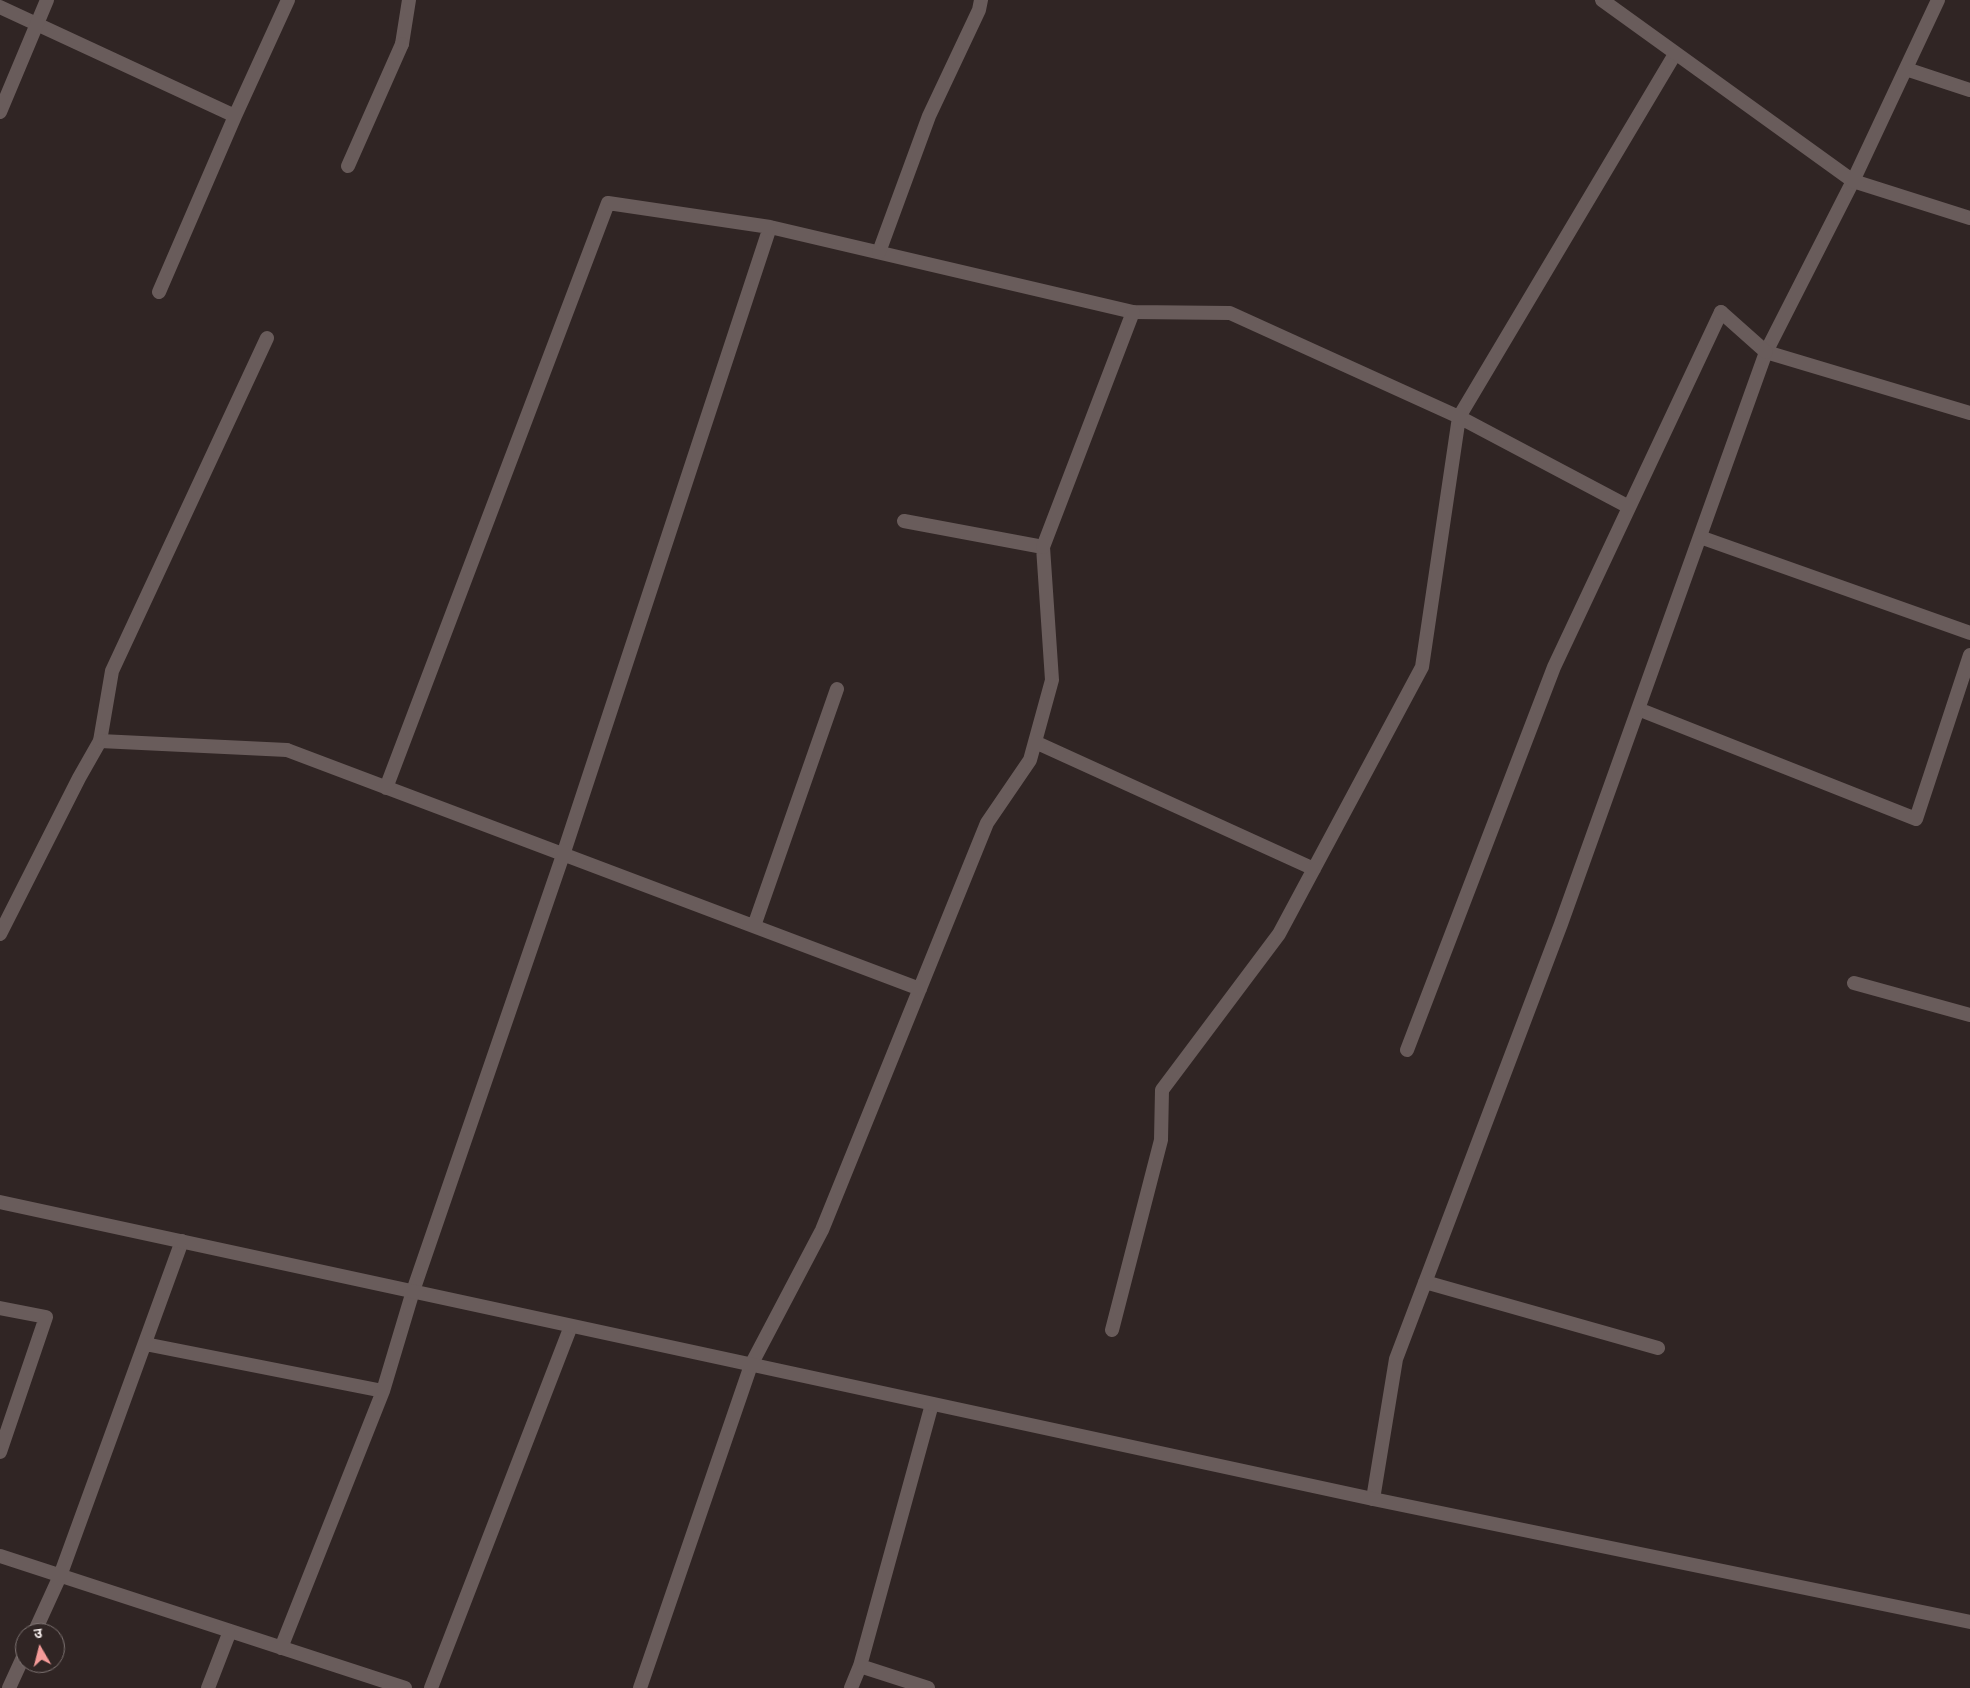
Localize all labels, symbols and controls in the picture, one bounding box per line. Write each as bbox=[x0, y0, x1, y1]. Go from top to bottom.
north arrow bbox=[15, 1623, 65, 1673]
text: उ bbox=[33, 1625, 43, 1643]

